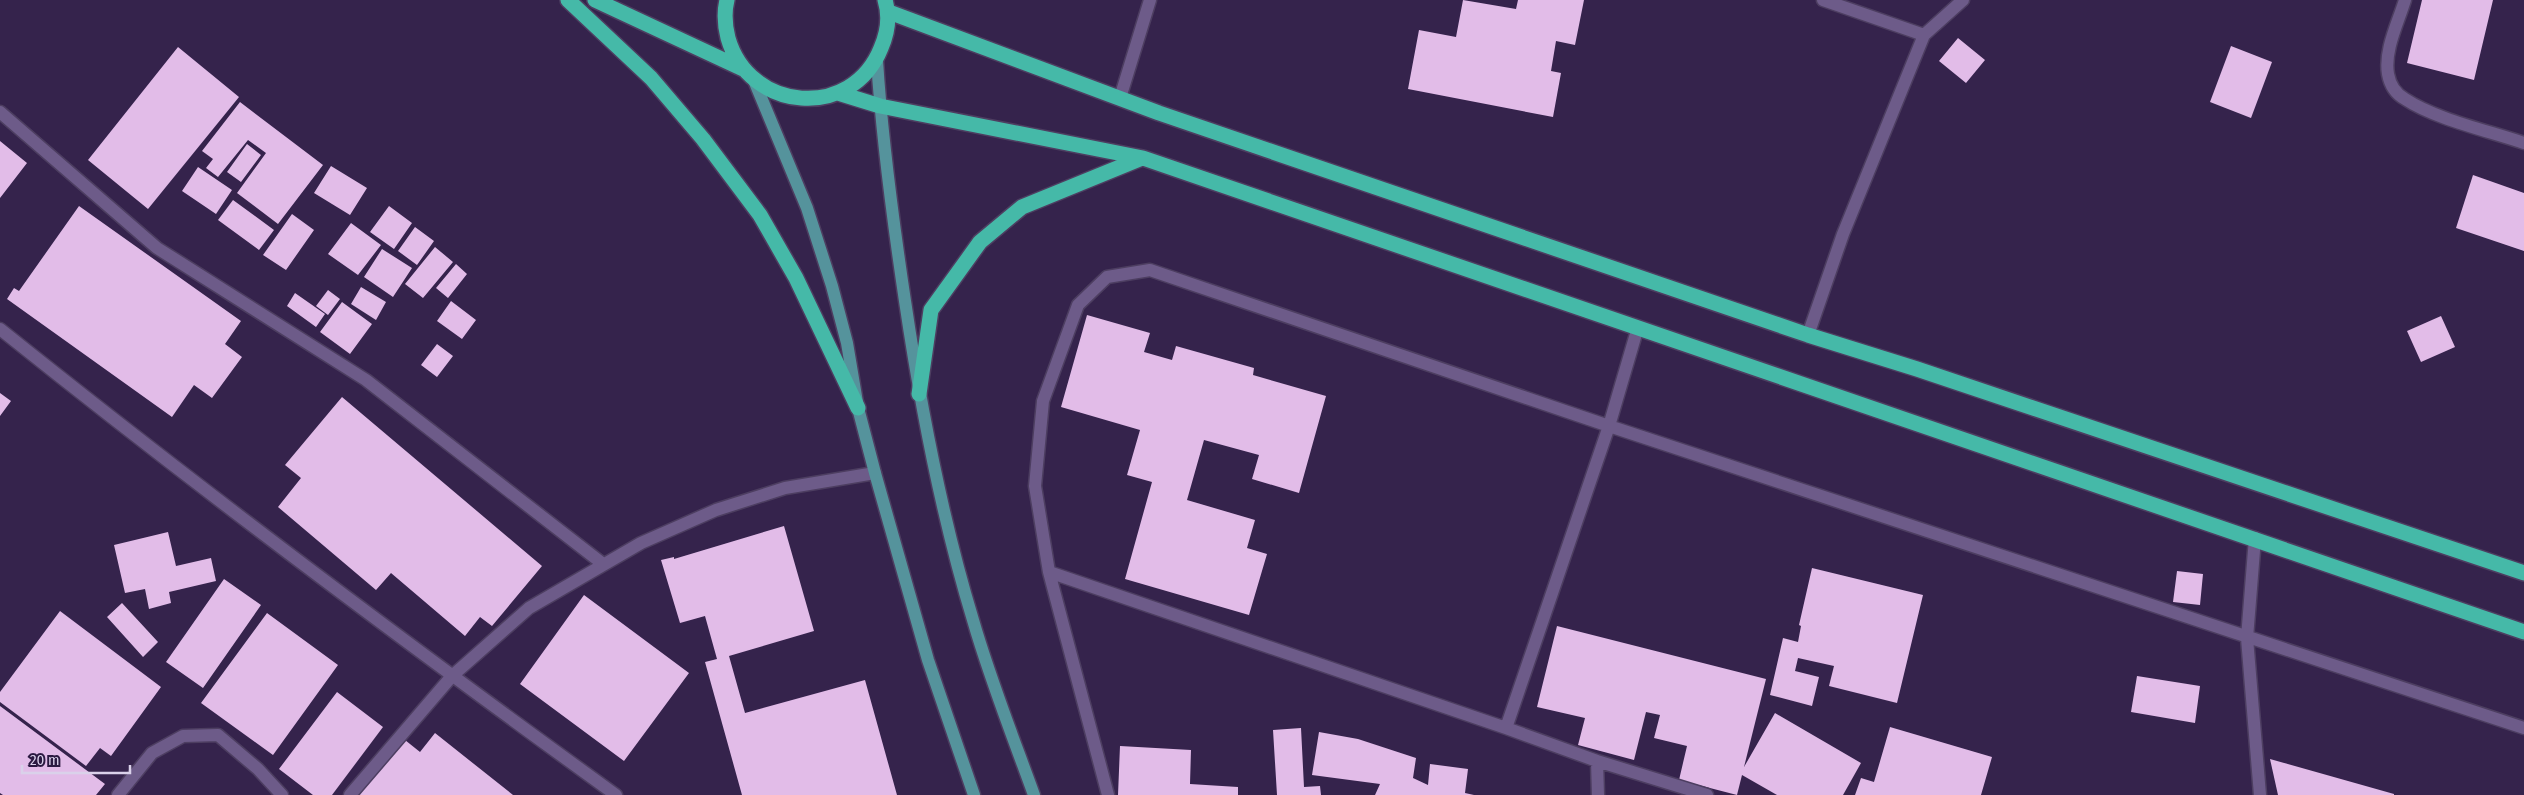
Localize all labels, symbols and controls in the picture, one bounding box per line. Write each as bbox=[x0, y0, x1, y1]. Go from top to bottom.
scale bar bbox=[22, 742, 130, 774]
text: 20 m bbox=[30, 751, 60, 769]

